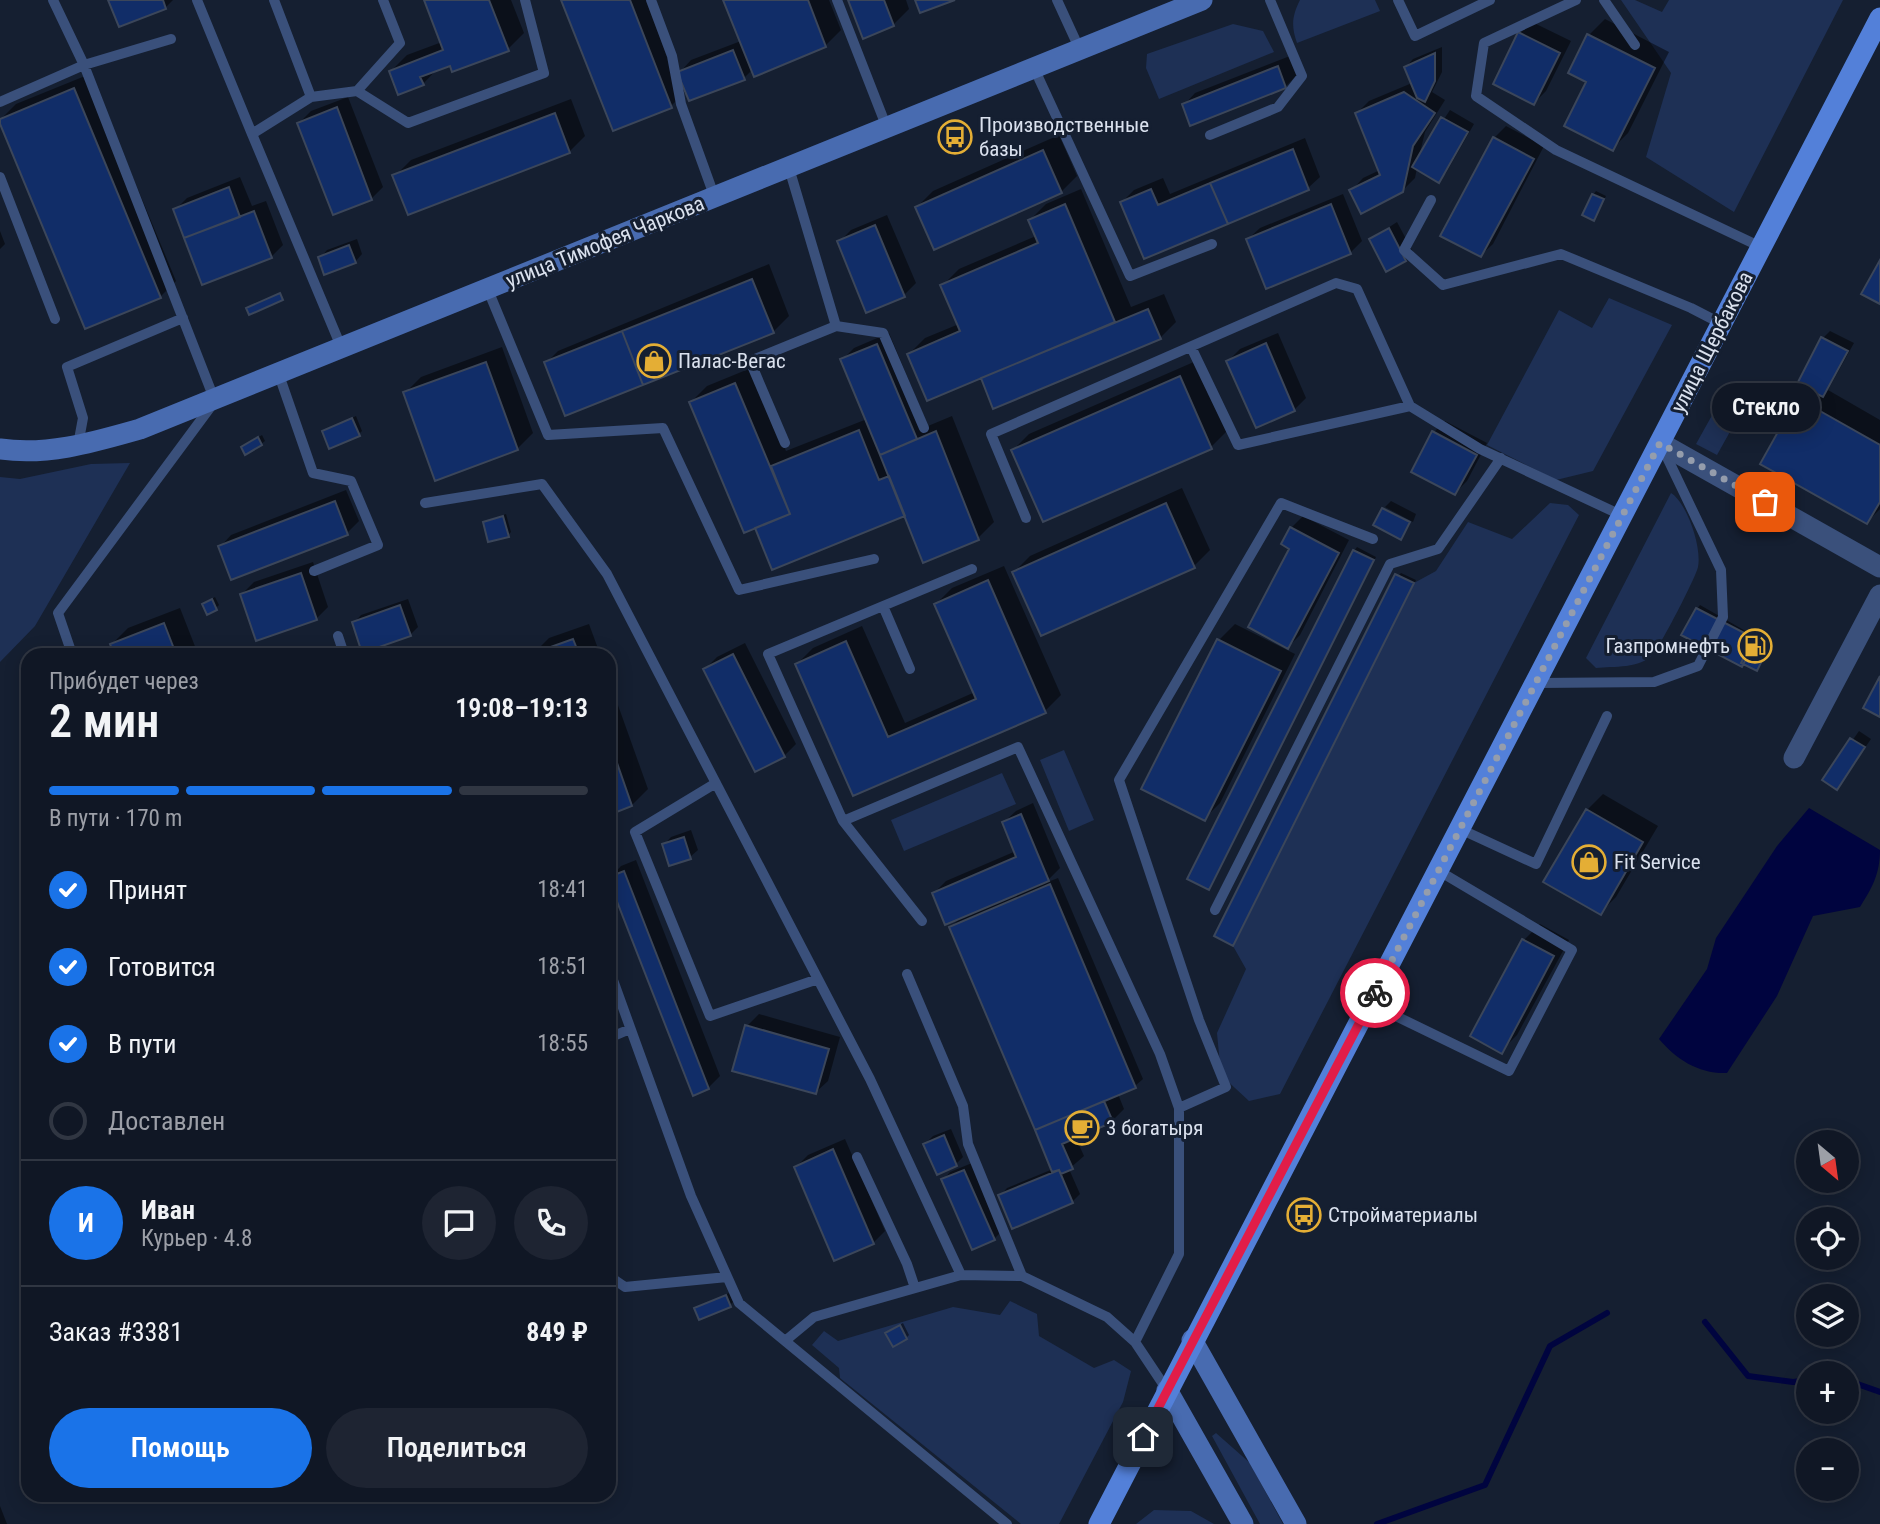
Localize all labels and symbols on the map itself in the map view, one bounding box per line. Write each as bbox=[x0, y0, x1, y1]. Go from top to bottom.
place label: Производственные базы bbox=[979, 113, 1149, 161]
bus stop icon: Производственные базы bbox=[936, 118, 974, 156]
street label: улица Тимофея Чаркова bbox=[502, 191, 708, 293]
street label: улица Щербакова bbox=[1666, 268, 1758, 416]
shop icon: Палас-Вегас bbox=[635, 342, 673, 380]
place label: Палас-Вегас bbox=[678, 349, 786, 373]
callout: Стекло bbox=[1711, 383, 1819, 432]
pin bbox=[1735, 472, 1795, 532]
fuel station icon: Газпромнефть bbox=[1736, 627, 1774, 665]
place label: Газпромнефть bbox=[1605, 634, 1730, 658]
shop icon: Fit Service bbox=[1570, 843, 1608, 881]
place label: Fit Service bbox=[1614, 850, 1701, 874]
courier bbox=[1340, 958, 1410, 1028]
cafe icon: 3 богатыря bbox=[1063, 1109, 1101, 1147]
place label: 3 богатыря bbox=[1106, 1116, 1203, 1140]
north arrow bbox=[1796, 1130, 1858, 1194]
bus stop icon: Стройматериалы bbox=[1285, 1196, 1323, 1234]
place label: Стройматериалы bbox=[1328, 1203, 1478, 1227]
pin bbox=[1113, 1407, 1173, 1467]

